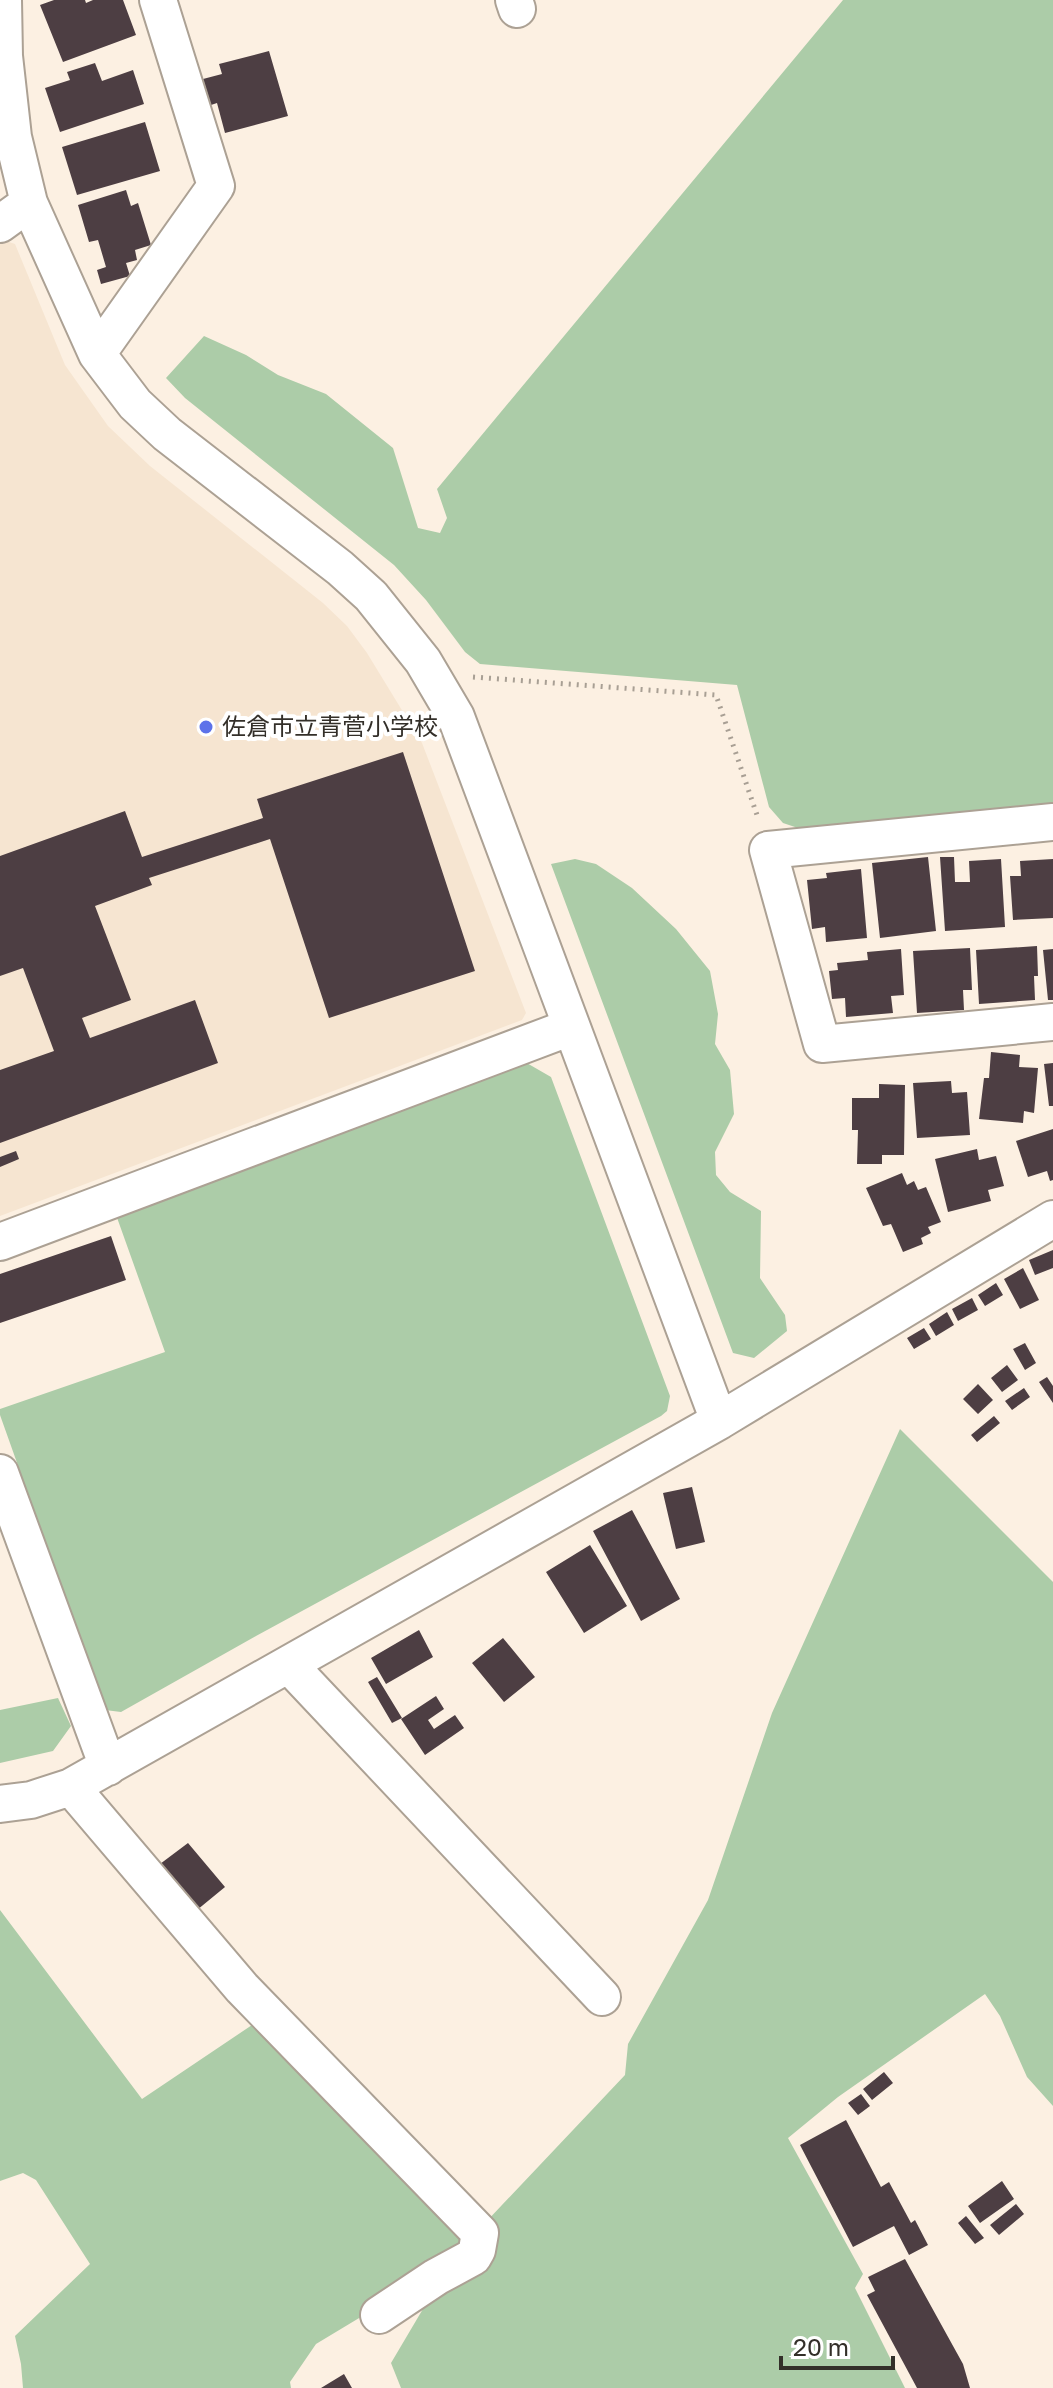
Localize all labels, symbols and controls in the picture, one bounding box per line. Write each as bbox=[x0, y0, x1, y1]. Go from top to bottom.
place label: 佐倉市立青菅小学校 bbox=[222, 711, 438, 740]
marker: 佐倉市立青菅小学校 bbox=[197, 718, 215, 736]
scale bar bbox=[781, 2320, 893, 2370]
text: 20 m bbox=[793, 2332, 849, 2361]

